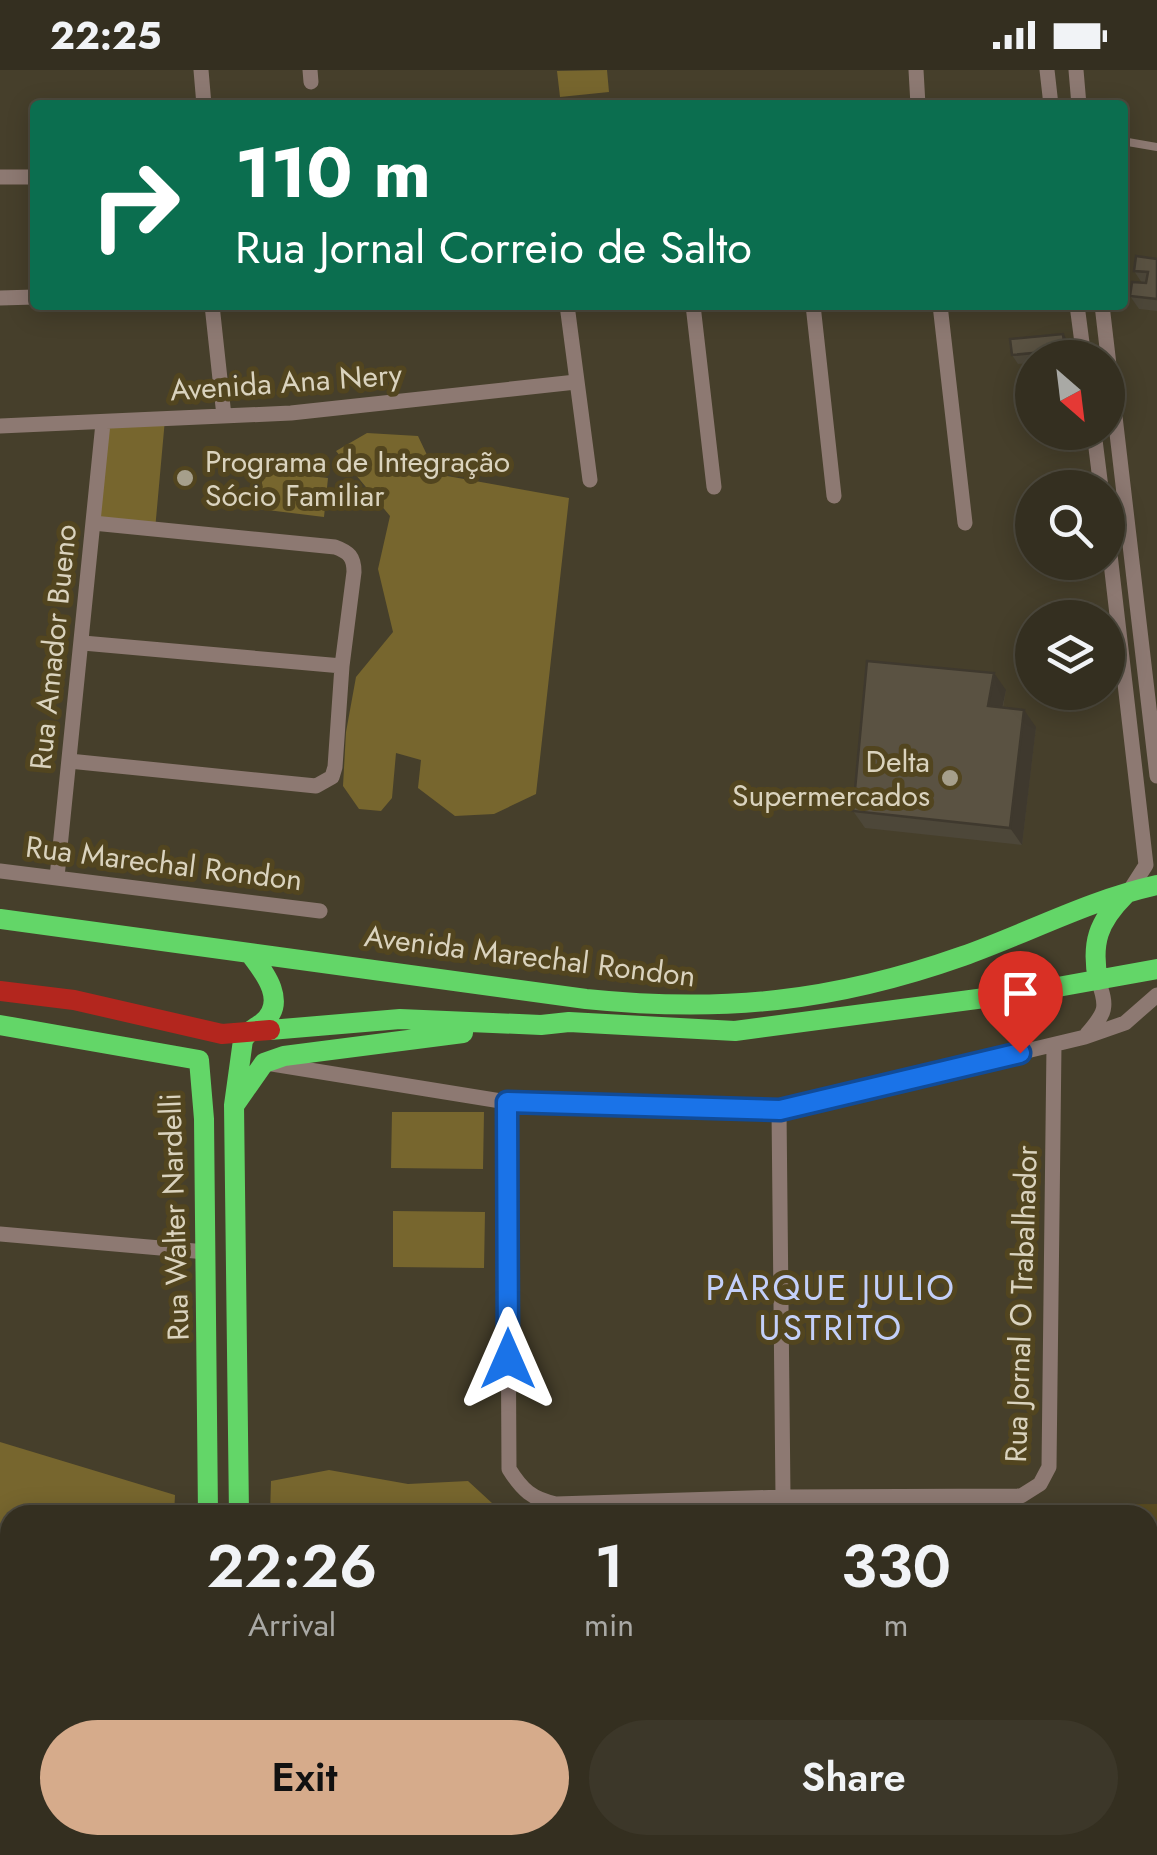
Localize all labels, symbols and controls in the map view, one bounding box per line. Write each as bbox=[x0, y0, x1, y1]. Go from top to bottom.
text: 22:25 bbox=[50, 8, 162, 63]
text: 110 m bbox=[235, 122, 431, 223]
icon: right bbox=[70, 140, 200, 270]
text: Rua Jornal Correio de Salto bbox=[235, 215, 752, 280]
north arrow bbox=[1015, 340, 1125, 450]
map controls bbox=[1015, 340, 1125, 710]
street label: Avenida Ana Nery bbox=[168, 352, 404, 412]
place label: Programa de Integração Sócio Familiar bbox=[205, 440, 510, 517]
marker: Programa de Integração Sócio Familiar bbox=[174, 467, 196, 489]
button: search bbox=[1015, 470, 1125, 580]
street label: Rua Amador Bueno bbox=[19, 522, 87, 772]
button: layers bbox=[1015, 600, 1125, 710]
place label: Delta Supermercados bbox=[732, 740, 930, 817]
marker: Delta Supermercados bbox=[939, 767, 961, 789]
street label: Rua Marechal Rondon bbox=[23, 825, 305, 901]
street label: Avenida Marechal Rondon bbox=[362, 914, 698, 998]
pin bbox=[978, 951, 1063, 1054]
icon: arrive bbox=[993, 966, 1048, 1021]
street label: Rua Walter Nardelli bbox=[148, 1092, 200, 1342]
street label: Rua Jornal O Trabalhador bbox=[994, 1144, 1048, 1463]
district label: PARQUE JULIO USTRITO bbox=[705, 1263, 957, 1353]
position arrow bbox=[456, 1307, 560, 1411]
text: 22:26 bbox=[207, 1523, 377, 1610]
text: 1 bbox=[594, 1523, 624, 1610]
text: 330 bbox=[841, 1523, 951, 1610]
text: Arrival bbox=[248, 1602, 336, 1648]
text: min bbox=[584, 1602, 634, 1648]
text: m bbox=[884, 1602, 909, 1648]
button: Exit bbox=[40, 1720, 569, 1835]
button: Share bbox=[589, 1720, 1118, 1835]

